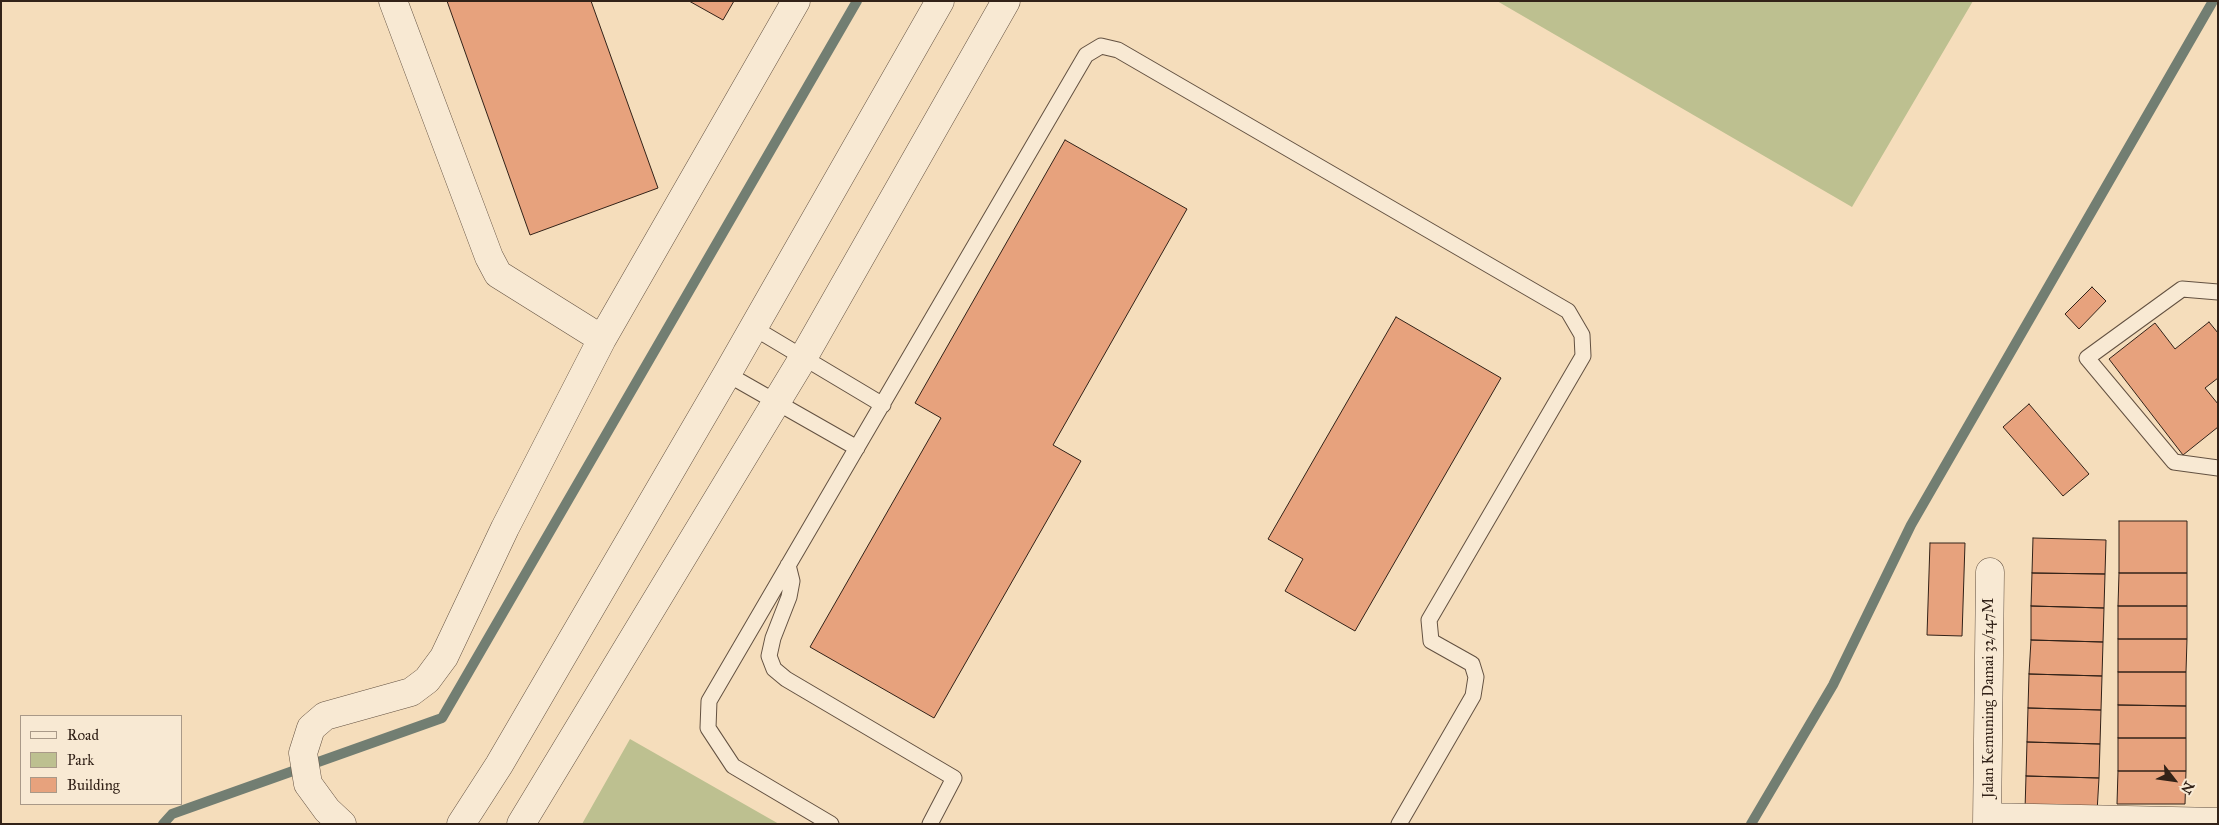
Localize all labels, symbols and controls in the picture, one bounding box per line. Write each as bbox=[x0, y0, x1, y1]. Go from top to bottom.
street label: Jalan Kemuning Damai 32/147M bbox=[1980, 598, 1998, 798]
legend bbox=[20, 715, 182, 805]
text: Road bbox=[67, 726, 99, 744]
text: Park bbox=[67, 751, 94, 769]
north arrow bbox=[2149, 755, 2199, 805]
text: Building bbox=[67, 776, 120, 794]
text: N bbox=[2177, 778, 2198, 797]

